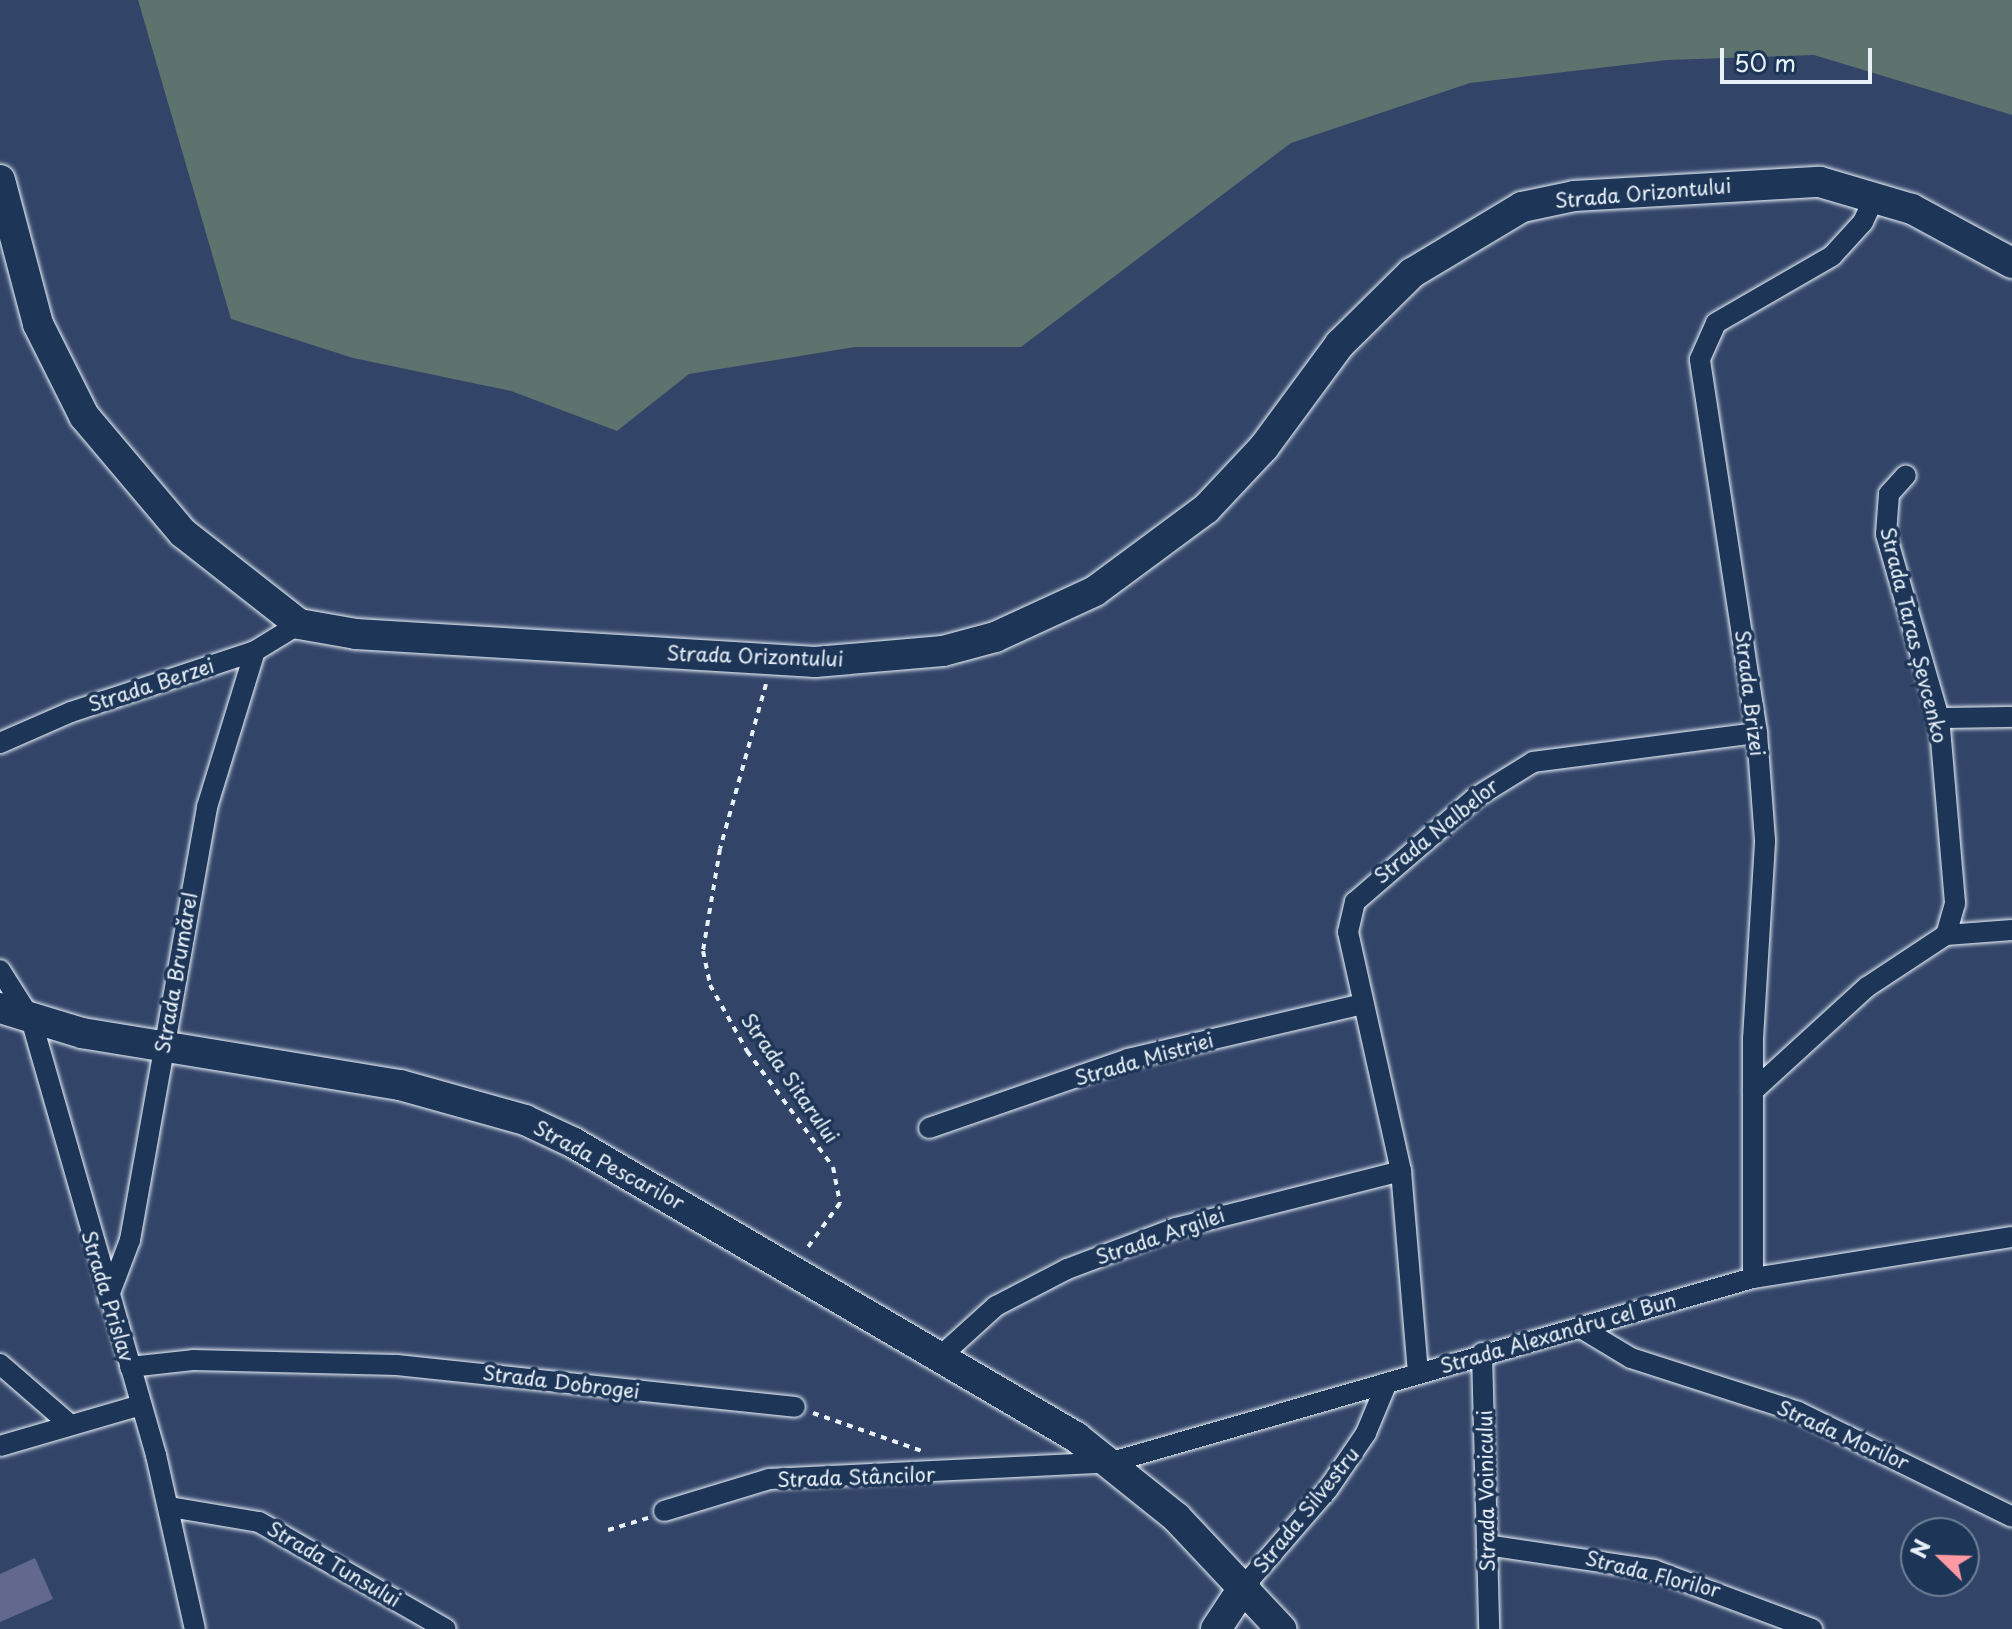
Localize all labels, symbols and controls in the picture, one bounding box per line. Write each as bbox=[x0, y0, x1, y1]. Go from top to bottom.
scale bar bbox=[1724, 32, 1876, 82]
text: 50 m bbox=[1734, 44, 1796, 80]
street label: Strada Orizontului bbox=[1553, 173, 1733, 213]
street label: Strada Taras Șevcenko bbox=[1875, 524, 1953, 746]
street label: Strada Brizei bbox=[1730, 628, 1770, 758]
street label: Strada Orizontului bbox=[666, 641, 844, 671]
street label: Strada Berzei bbox=[85, 653, 217, 717]
street label: Strada Nalbelor bbox=[1369, 773, 1503, 889]
street label: Strada Brumărel bbox=[150, 891, 202, 1055]
street label: Strada Sitarului bbox=[736, 1008, 844, 1148]
street label: Strada Mistriei bbox=[1072, 1028, 1216, 1090]
street label: Strada Pescarilor bbox=[529, 1115, 689, 1215]
street label: Strada Argilei bbox=[1092, 1203, 1228, 1269]
street label: Strada Prislav bbox=[77, 1228, 139, 1364]
street label: Strada Alexandru cel Bun bbox=[1436, 1288, 1680, 1378]
street label: Strada Dobrogei bbox=[481, 1360, 641, 1404]
street label: Strada Morilor bbox=[1773, 1395, 1913, 1475]
street label: Strada Voinicului bbox=[1473, 1409, 1499, 1573]
street label: Strada Silvestru bbox=[1248, 1442, 1364, 1578]
street label: Strada Stâncilor bbox=[776, 1462, 936, 1492]
street label: Strada Tunsului bbox=[263, 1516, 405, 1612]
north arrow bbox=[1900, 1517, 1980, 1597]
text: N bbox=[1901, 1534, 1938, 1563]
street label: Strada Florilor bbox=[1582, 1545, 1724, 1603]

